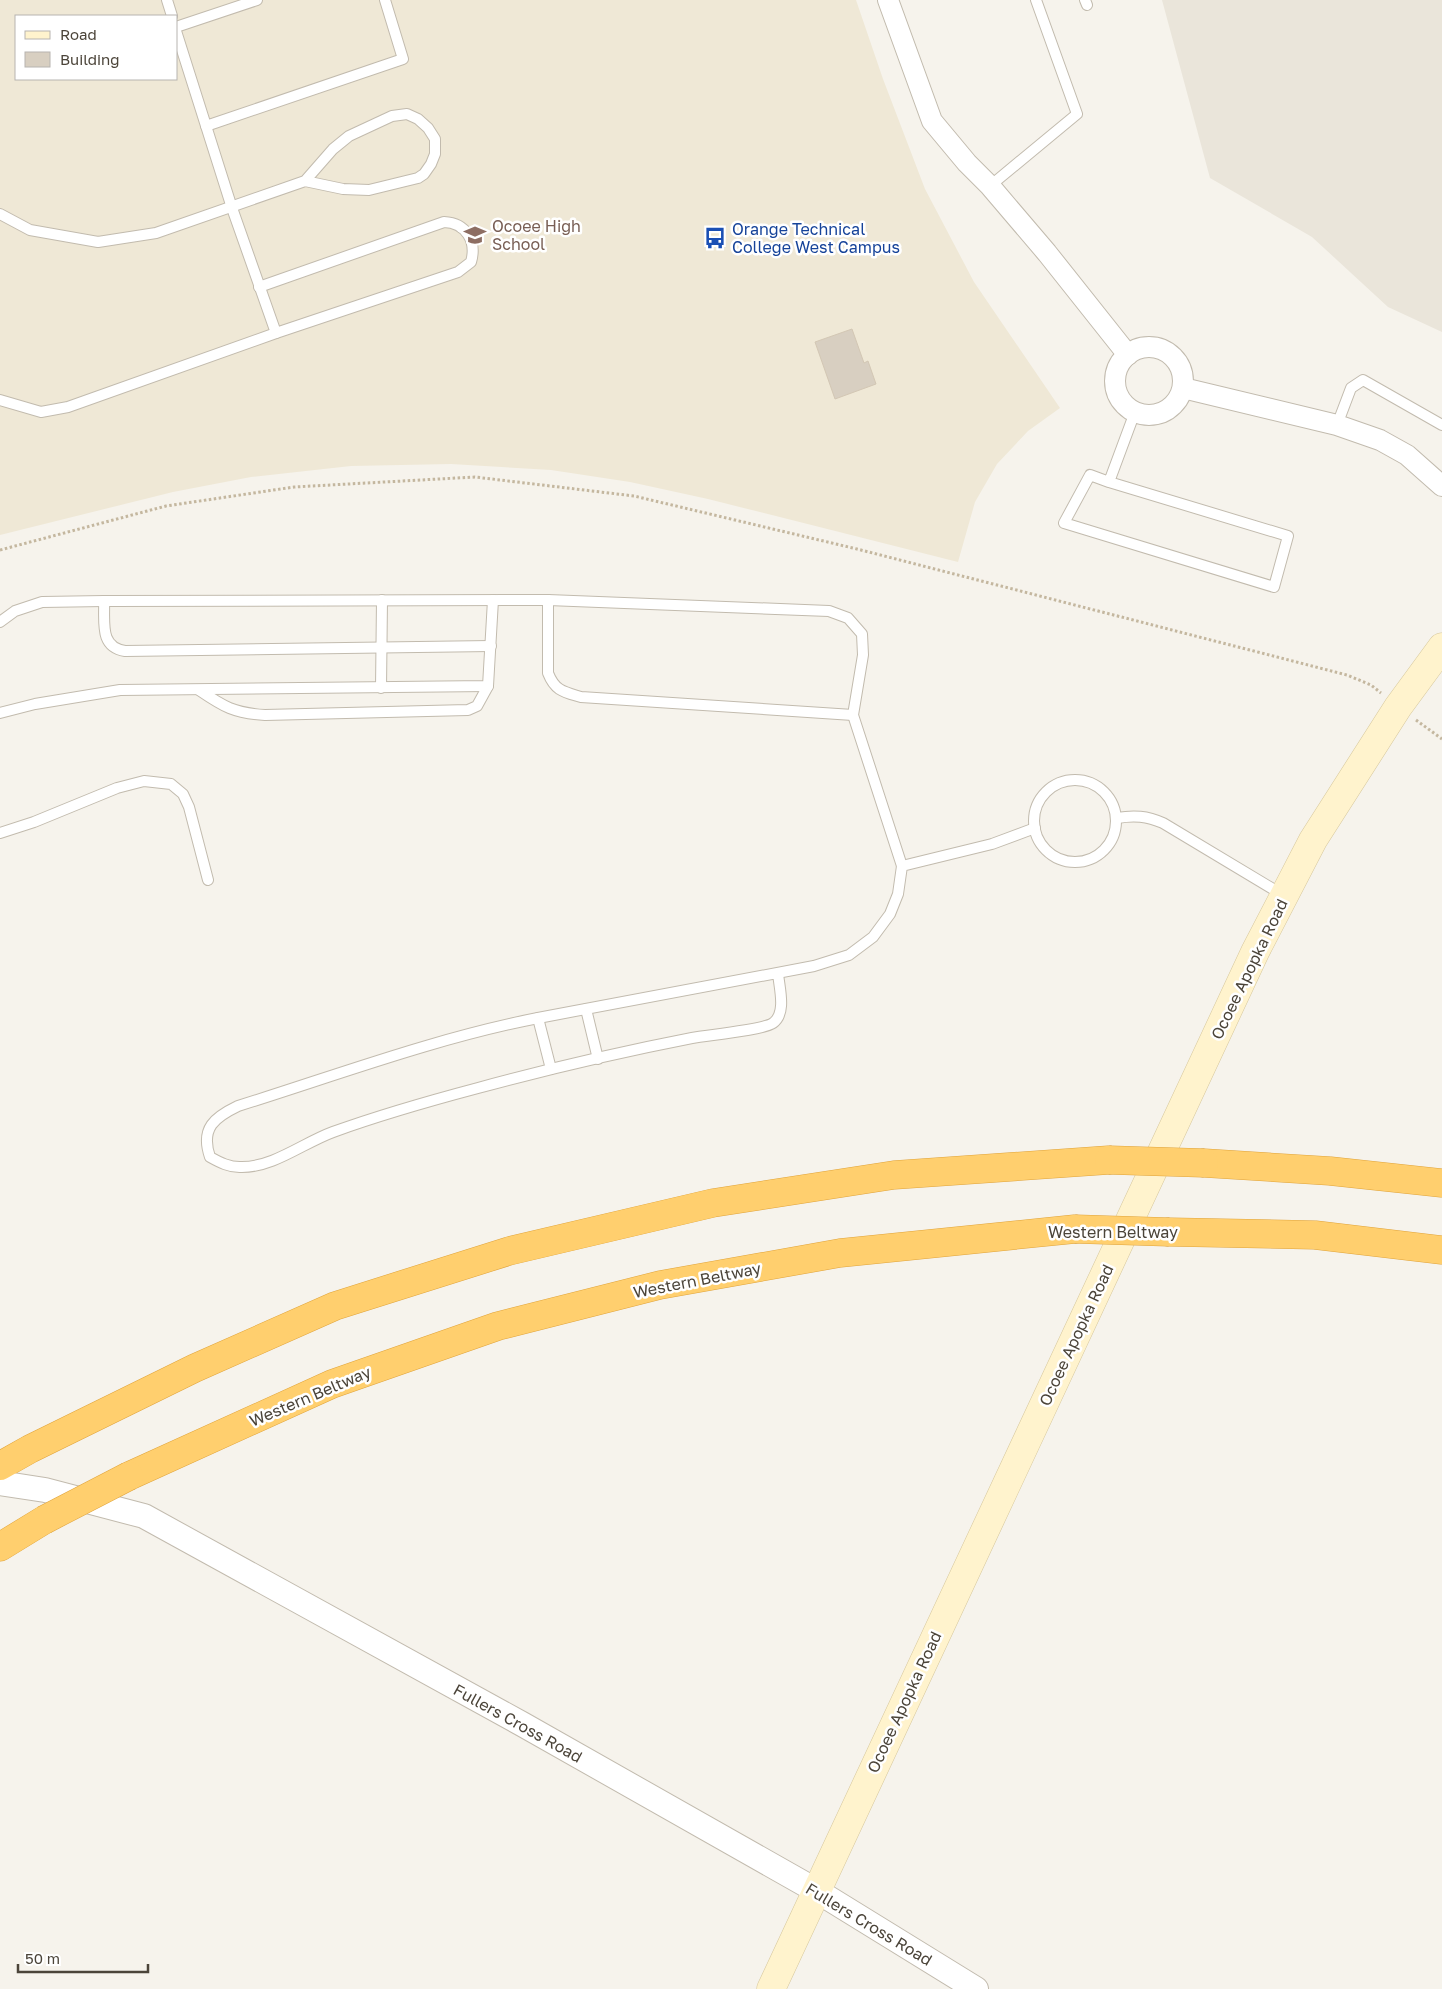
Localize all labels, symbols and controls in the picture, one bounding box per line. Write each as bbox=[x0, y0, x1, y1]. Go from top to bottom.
legend bbox=[15, 15, 178, 80]
text: Road bbox=[60, 25, 97, 43]
text: Building bbox=[60, 50, 120, 68]
place label: Ocoee High School bbox=[492, 216, 581, 254]
place label: Orange Technical College West Campus bbox=[732, 219, 900, 257]
school or university icon: Ocoee High School bbox=[462, 222, 488, 248]
bus stop icon: Orange Technical College West Campus bbox=[702, 225, 728, 251]
street label: Ocoee Apopka Road bbox=[1206, 895, 1292, 1043]
street label: Western Beltway bbox=[1048, 1222, 1178, 1242]
street label: Western Beltway bbox=[631, 1258, 763, 1302]
street label: Ocoee Apopka Road bbox=[1034, 1261, 1118, 1409]
street label: Western Beltway bbox=[246, 1361, 374, 1431]
street label: Ocoee Apopka Road bbox=[862, 1628, 946, 1776]
street label: Fullers Cross Road bbox=[450, 1679, 586, 1767]
street label: Fullers Cross Road bbox=[802, 1878, 936, 1970]
scale bar bbox=[18, 1942, 148, 1974]
text: 50 m bbox=[25, 1949, 60, 1967]

